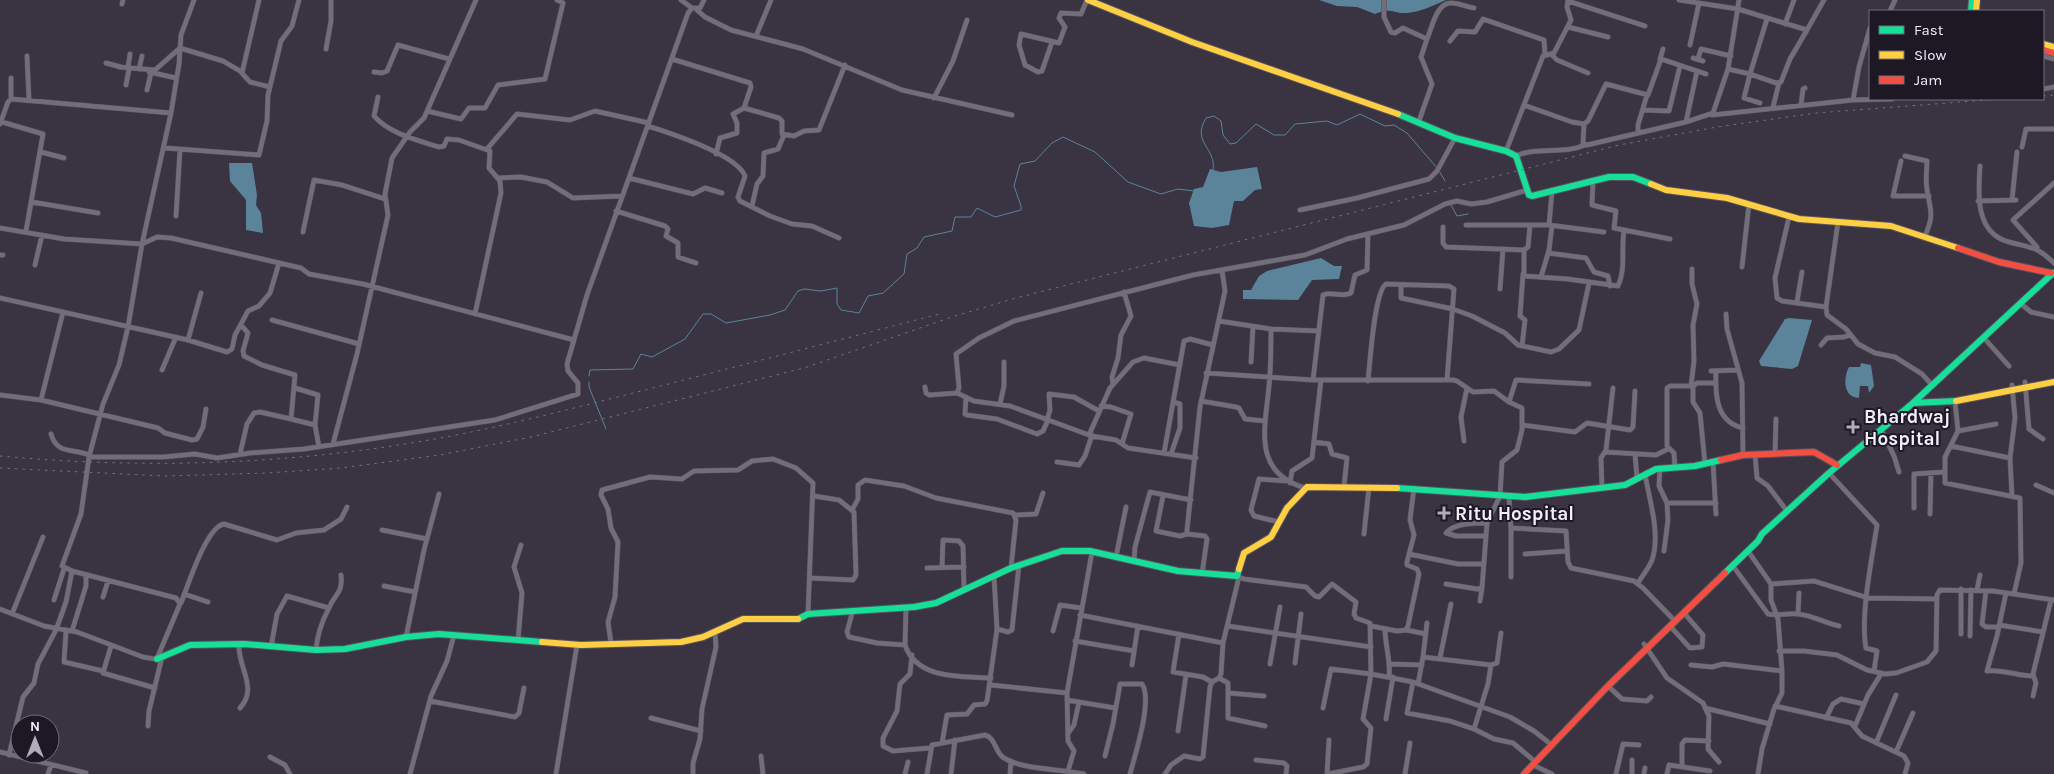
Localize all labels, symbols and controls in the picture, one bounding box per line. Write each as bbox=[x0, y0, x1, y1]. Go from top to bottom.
legend bbox=[1869, 10, 2044, 100]
text: Fast bbox=[1914, 21, 1944, 39]
text: Slow bbox=[1914, 46, 1946, 64]
text: Jam bbox=[1914, 71, 1942, 89]
place label: Bhardwaj Hospital bbox=[1864, 406, 1950, 450]
marker: Bhardwaj Hospital bbox=[1846, 420, 1860, 434]
place label: Ritu Hospital bbox=[1455, 503, 1574, 525]
marker: Ritu Hospital bbox=[1437, 506, 1451, 520]
north arrow bbox=[10, 714, 60, 764]
text: N bbox=[30, 718, 40, 735]

